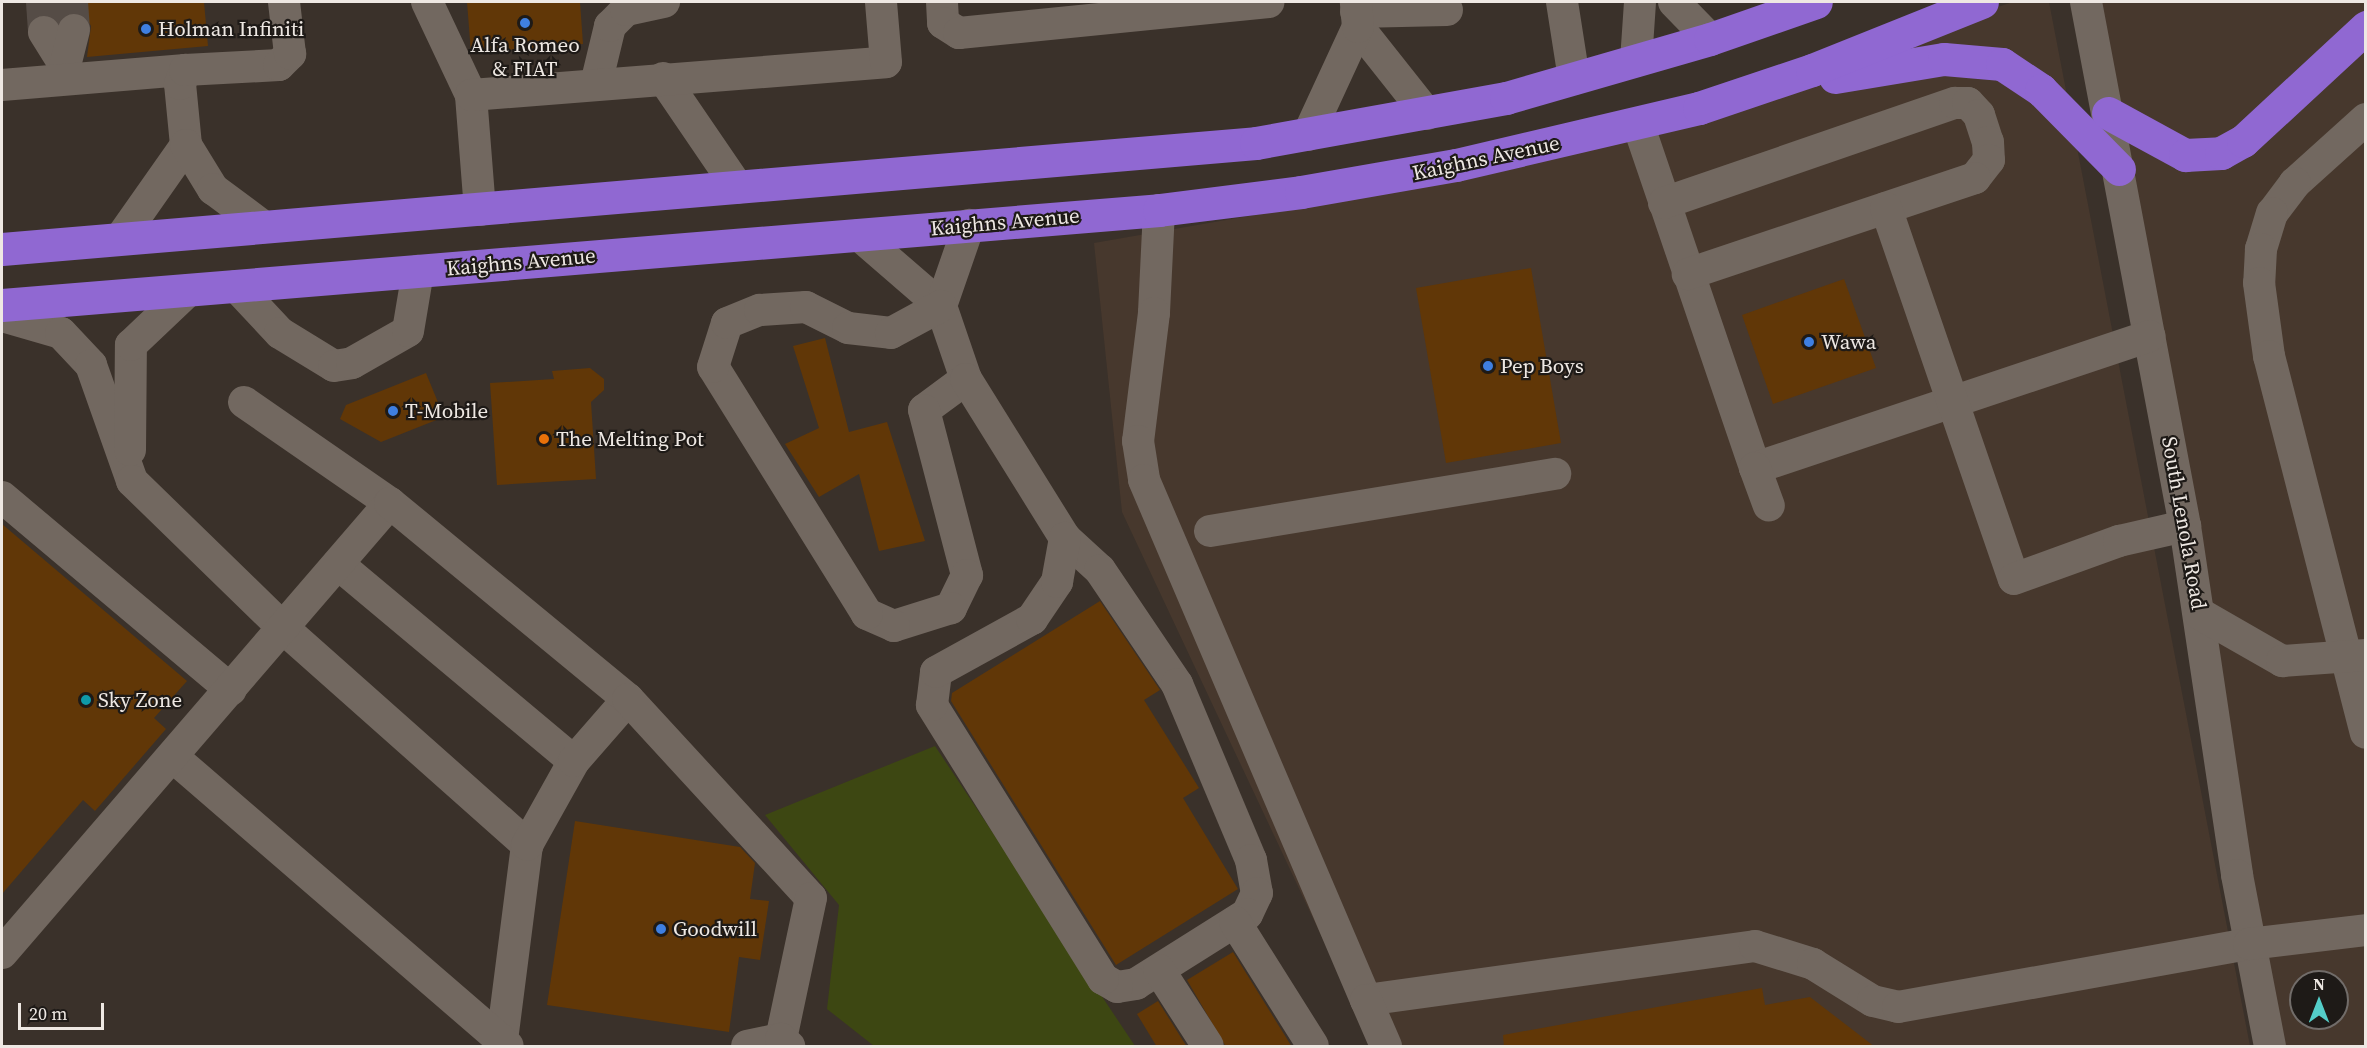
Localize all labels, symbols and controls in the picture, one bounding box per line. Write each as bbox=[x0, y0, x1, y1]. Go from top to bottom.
place label: Holman Infiniti bbox=[158, 16, 304, 42]
marker: Alfa Romeo & FIAT bbox=[518, 16, 532, 30]
marker: Holman Infiniti bbox=[139, 22, 153, 36]
place label: Alfa Romeo & FIAT bbox=[470, 32, 580, 82]
street label: Kaighns Avenue bbox=[1410, 130, 1562, 186]
street label: Kaighns Avenue bbox=[929, 203, 1081, 241]
street label: Kaighns Avenue bbox=[445, 243, 597, 281]
place label: Wawa bbox=[1821, 329, 1876, 355]
marker: Wawa bbox=[1802, 335, 1816, 349]
place label: Pep Boys bbox=[1500, 353, 1584, 379]
marker: Pep Boys bbox=[1481, 359, 1495, 373]
place label: T-Mobile bbox=[405, 398, 488, 424]
marker: T-Mobile bbox=[386, 404, 400, 418]
place label: The Melting Pot bbox=[556, 426, 704, 452]
marker: The Melting Pot bbox=[537, 432, 551, 446]
street label: South Lenola Road bbox=[2156, 435, 2212, 611]
place label: Sky Zone bbox=[98, 687, 182, 713]
marker: Sky Zone bbox=[79, 693, 93, 707]
place label: Goodwill bbox=[673, 916, 757, 942]
marker: Goodwill bbox=[654, 922, 668, 936]
north arrow bbox=[2289, 970, 2349, 1030]
text: N bbox=[2313, 973, 2325, 995]
scale bar bbox=[21, 991, 106, 1029]
text: 20 m bbox=[29, 1001, 67, 1026]

